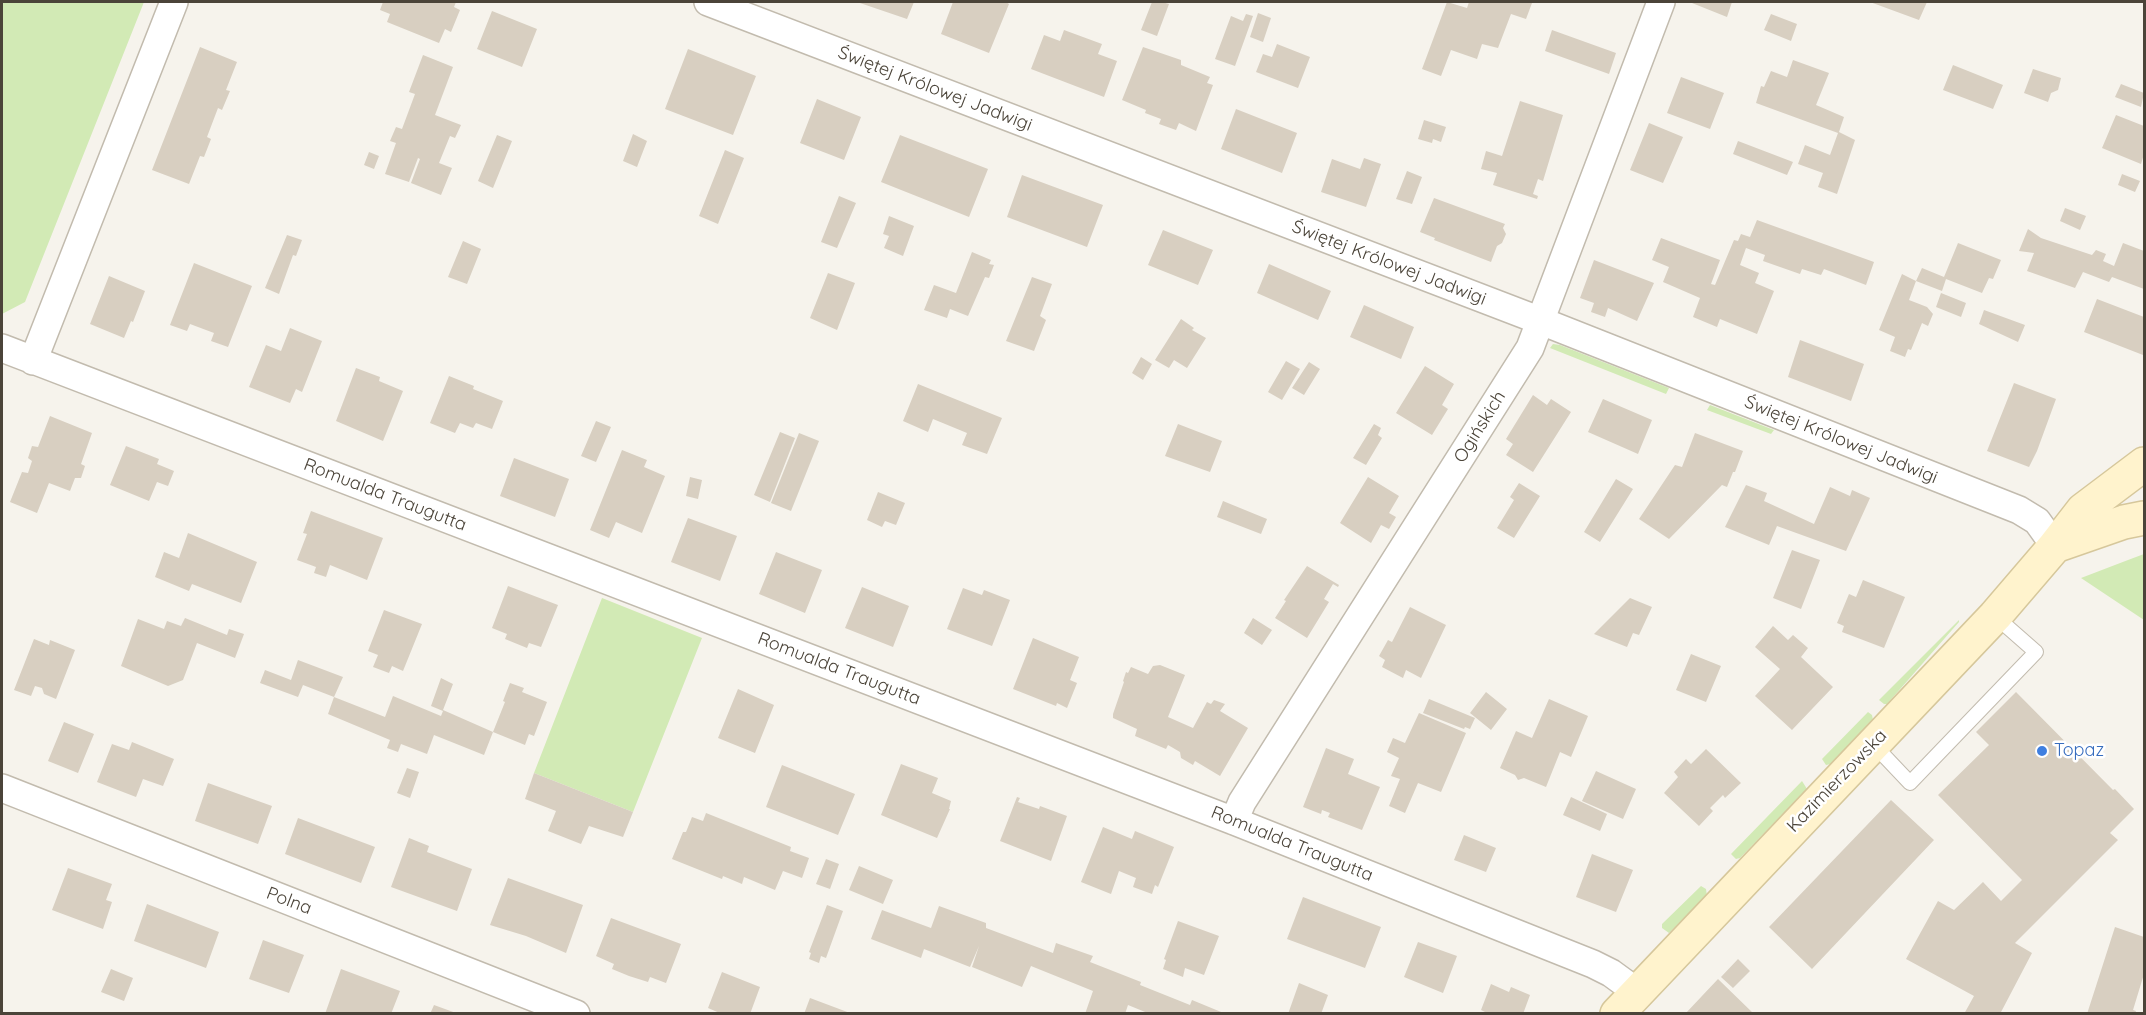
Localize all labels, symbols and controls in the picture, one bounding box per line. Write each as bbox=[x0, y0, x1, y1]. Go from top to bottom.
street label: Świętej Królowej Jadwigi bbox=[835, 42, 1035, 136]
street label: Świętej Królowej Jadwigi bbox=[1289, 216, 1489, 310]
street label: Ogińskich bbox=[1449, 387, 1511, 467]
street label: Świętej Królowej Jadwigi bbox=[1741, 391, 1941, 489]
street label: Romualda Traugutta bbox=[300, 454, 470, 536]
street label: Romualda Traugutta bbox=[754, 628, 924, 710]
street label: Kazimierzowska bbox=[1782, 725, 1892, 837]
place label: Topaz bbox=[2054, 740, 2104, 762]
marker: Topaz bbox=[2035, 744, 2049, 758]
street label: Romualda Traugutta bbox=[1208, 802, 1376, 886]
street label: Polna bbox=[263, 883, 315, 919]

